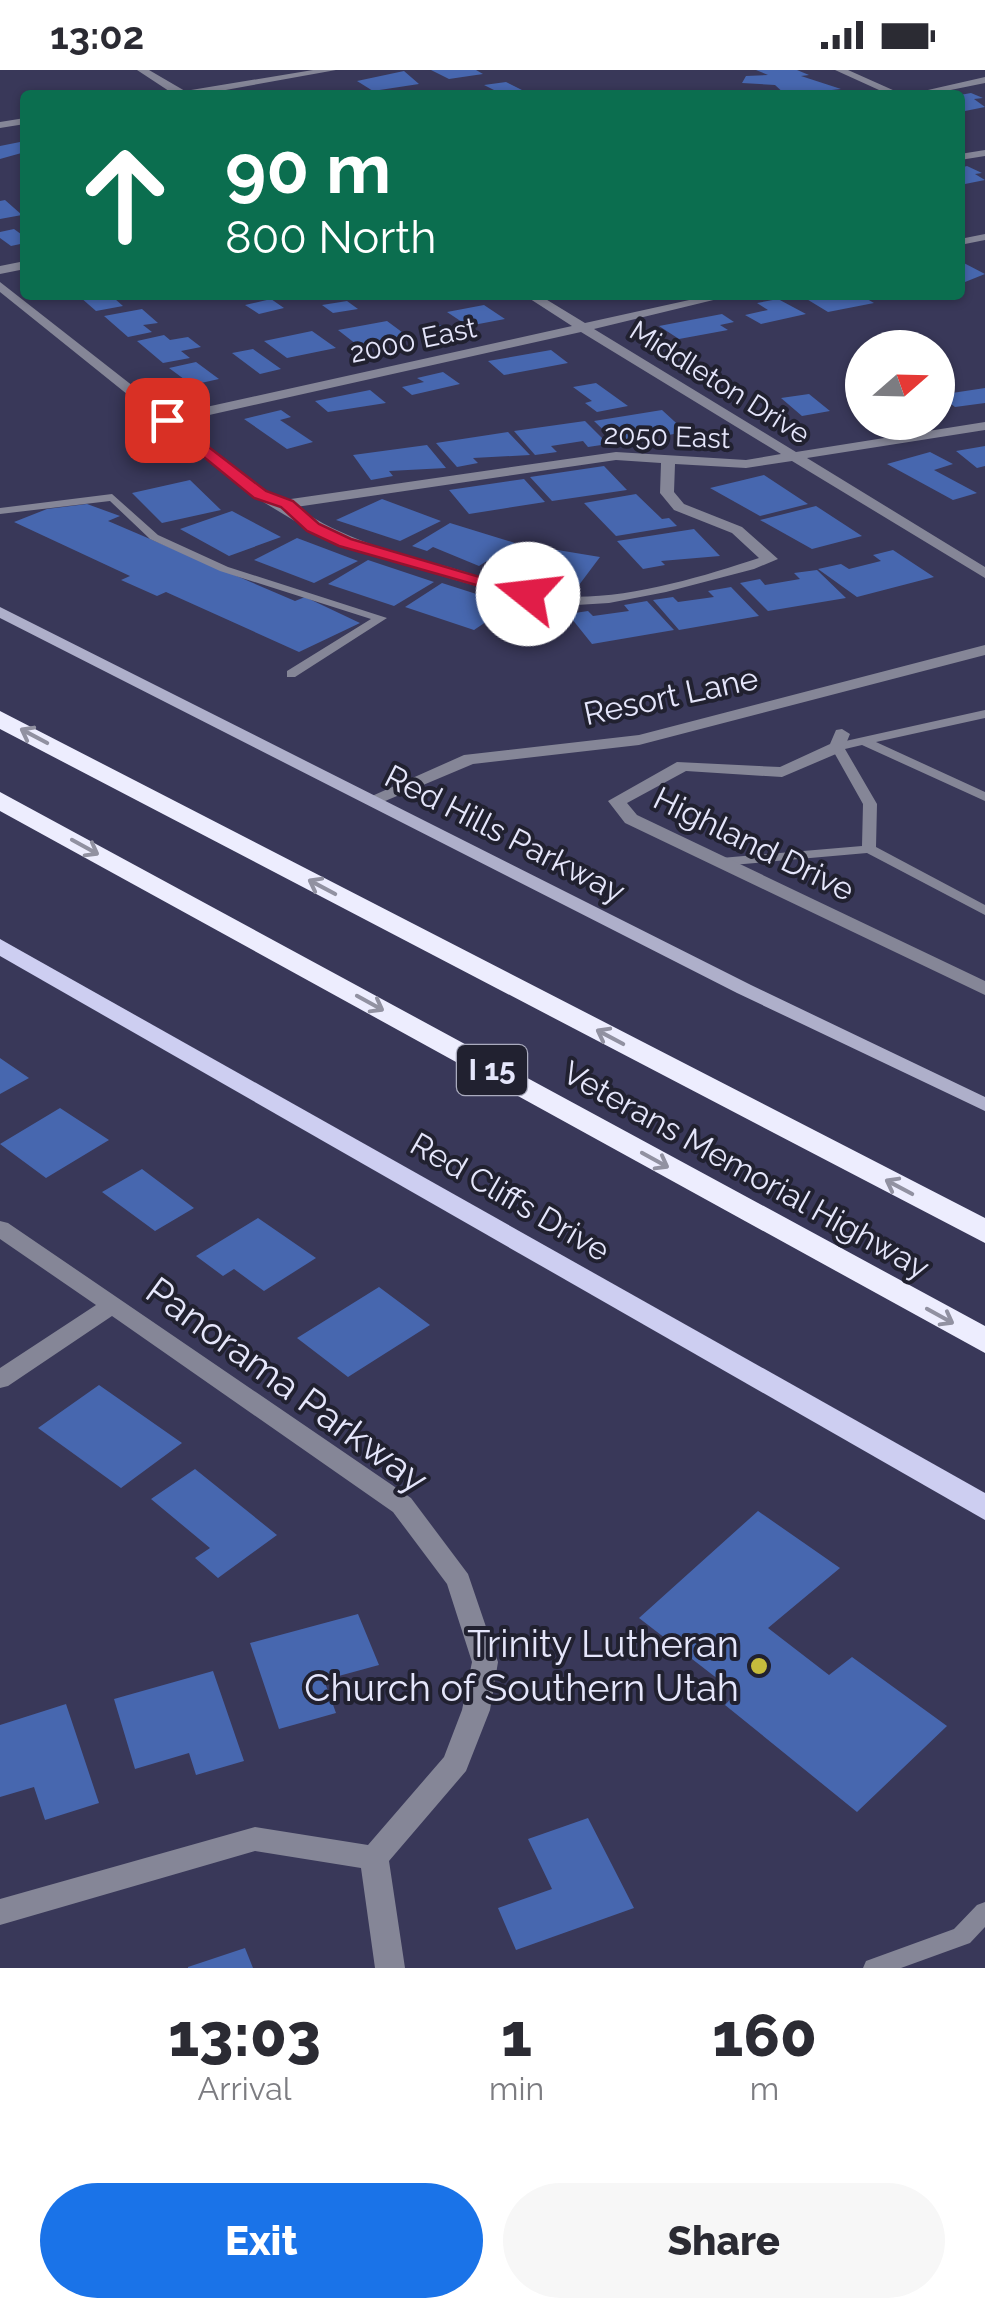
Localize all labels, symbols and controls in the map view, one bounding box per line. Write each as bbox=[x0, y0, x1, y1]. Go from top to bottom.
text: 13:02 bbox=[50, 13, 144, 58]
text: 90 m bbox=[225, 127, 391, 209]
icon: ahead bbox=[60, 130, 190, 260]
text: 800 North bbox=[225, 211, 436, 264]
street label: 2000 East bbox=[347, 311, 480, 370]
street label: Middleton Drive bbox=[624, 314, 816, 451]
north arrow bbox=[845, 330, 955, 440]
map controls bbox=[845, 330, 955, 440]
pin bbox=[125, 378, 210, 463]
icon: arrive bbox=[140, 393, 195, 448]
street label: 2050 East bbox=[603, 418, 731, 455]
position arrow bbox=[476, 542, 580, 646]
street label: Resort Lane bbox=[580, 659, 761, 732]
one-way arrow bbox=[20, 726, 49, 745]
street label: Red Hills Parkway bbox=[379, 757, 631, 910]
street label: Highland Drive bbox=[648, 779, 860, 908]
one-way arrow bbox=[70, 837, 100, 857]
one-way arrow bbox=[308, 877, 338, 896]
one-way arrow bbox=[355, 994, 385, 1014]
one-way arrow bbox=[596, 1027, 626, 1046]
road number: I 15 bbox=[457, 1045, 527, 1095]
street label: Veterans Memorial Highway bbox=[556, 1053, 936, 1286]
street label: Red Cliffs Drive bbox=[404, 1125, 616, 1268]
one-way arrow bbox=[640, 1150, 669, 1170]
one-way arrow bbox=[884, 1177, 914, 1196]
street label: Panorama Parkway bbox=[138, 1267, 437, 1502]
one-way arrow bbox=[924, 1307, 954, 1327]
place label: Trinity Lutheran Church of Southern Utah bbox=[304, 1621, 739, 1710]
marker: Trinity Lutheran Church of Southern Utah bbox=[748, 1655, 770, 1677]
text: 13:03 bbox=[168, 2000, 321, 2070]
text: 1 bbox=[501, 2000, 532, 2070]
text: 160 bbox=[712, 2000, 817, 2070]
text: Arrival bbox=[198, 2070, 291, 2107]
text: min bbox=[489, 2070, 544, 2107]
text: m bbox=[750, 2070, 779, 2107]
button: Exit bbox=[40, 2183, 483, 2298]
button: Share bbox=[503, 2183, 945, 2298]

